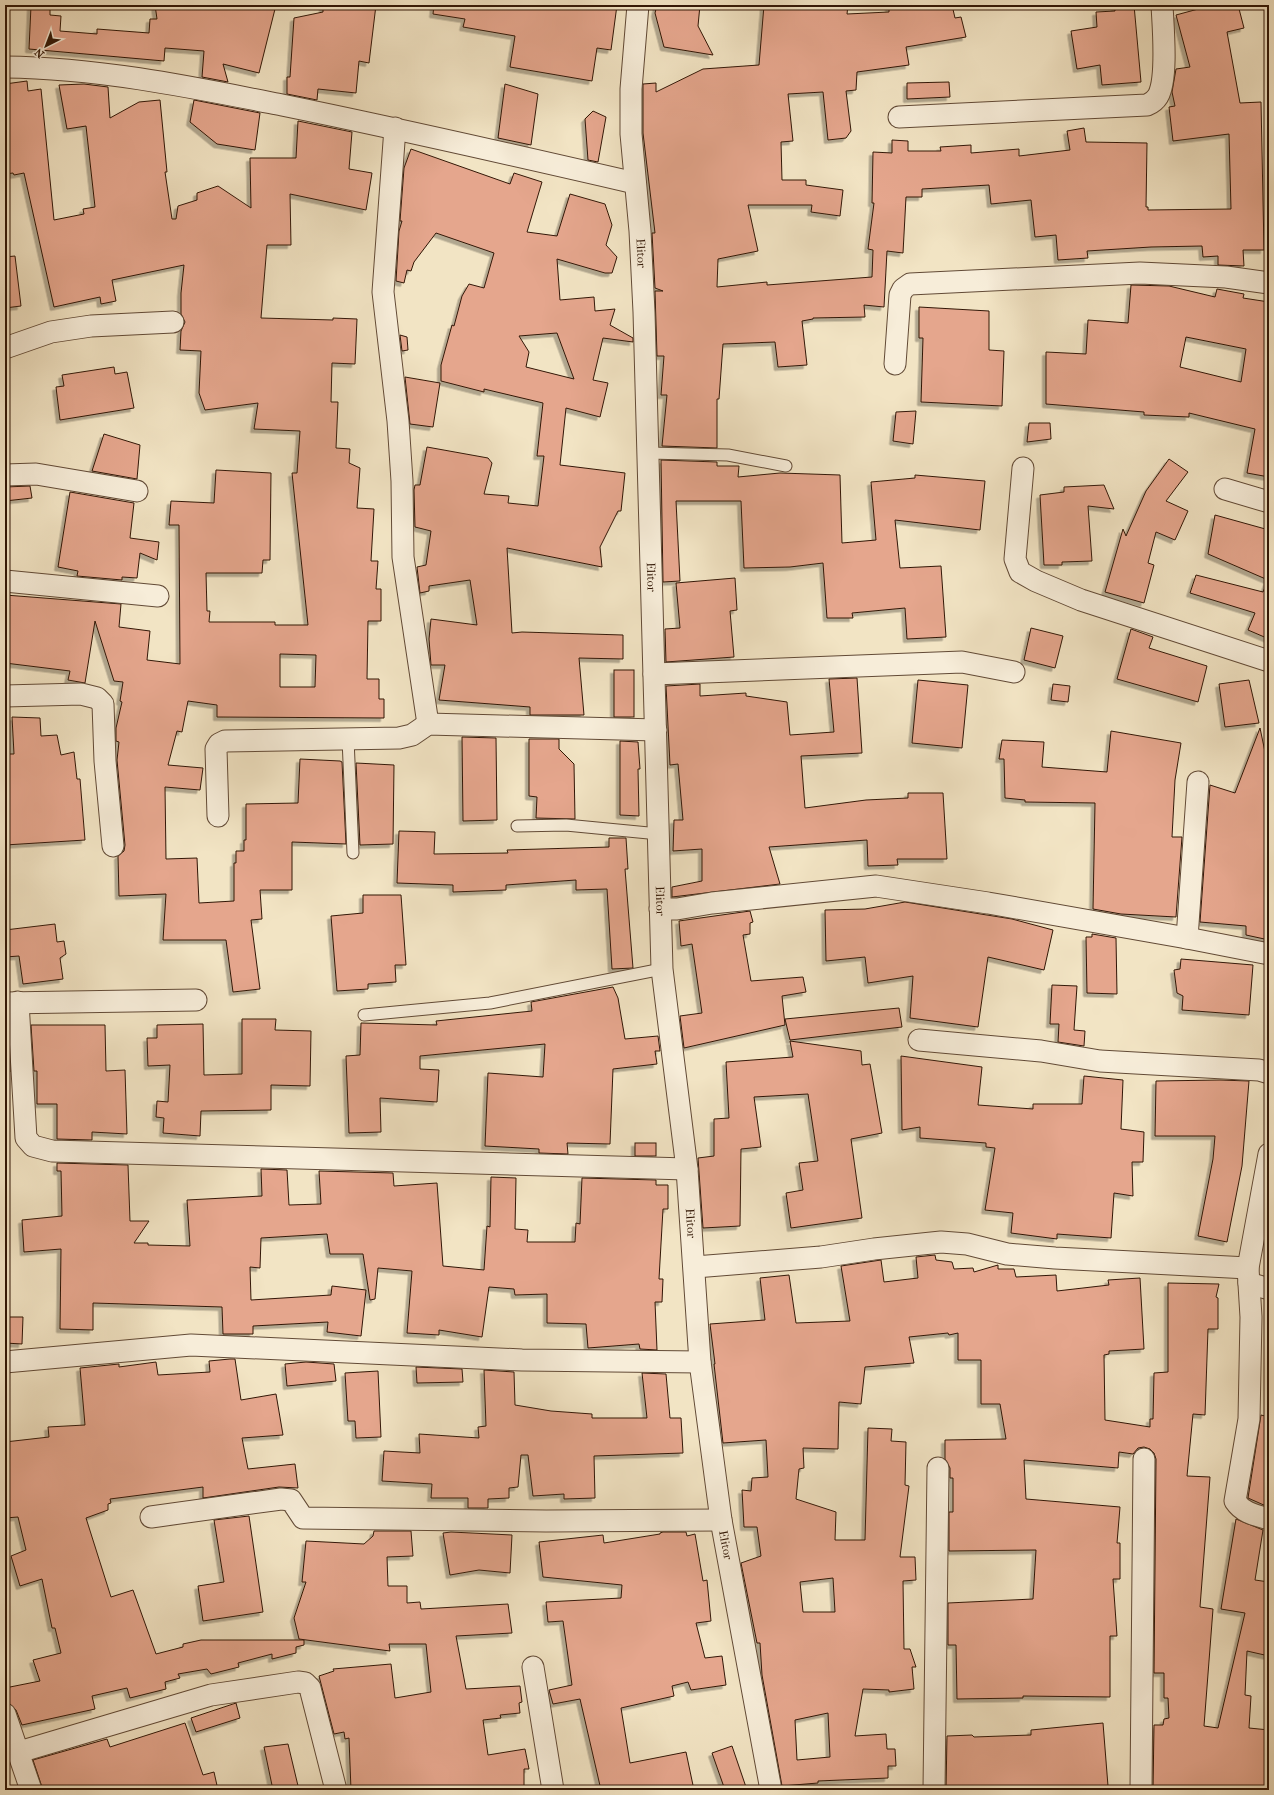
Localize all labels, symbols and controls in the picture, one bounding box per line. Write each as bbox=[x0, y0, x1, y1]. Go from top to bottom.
north arrow bbox=[26, 26, 66, 66]
text: N bbox=[32, 45, 47, 61]
street label: Elitor bbox=[633, 238, 649, 269]
street label: Elitor bbox=[644, 562, 659, 593]
street label: Elitor bbox=[653, 886, 668, 917]
street label: Elitor bbox=[683, 1208, 699, 1239]
street label: Elitor bbox=[716, 1529, 735, 1562]

